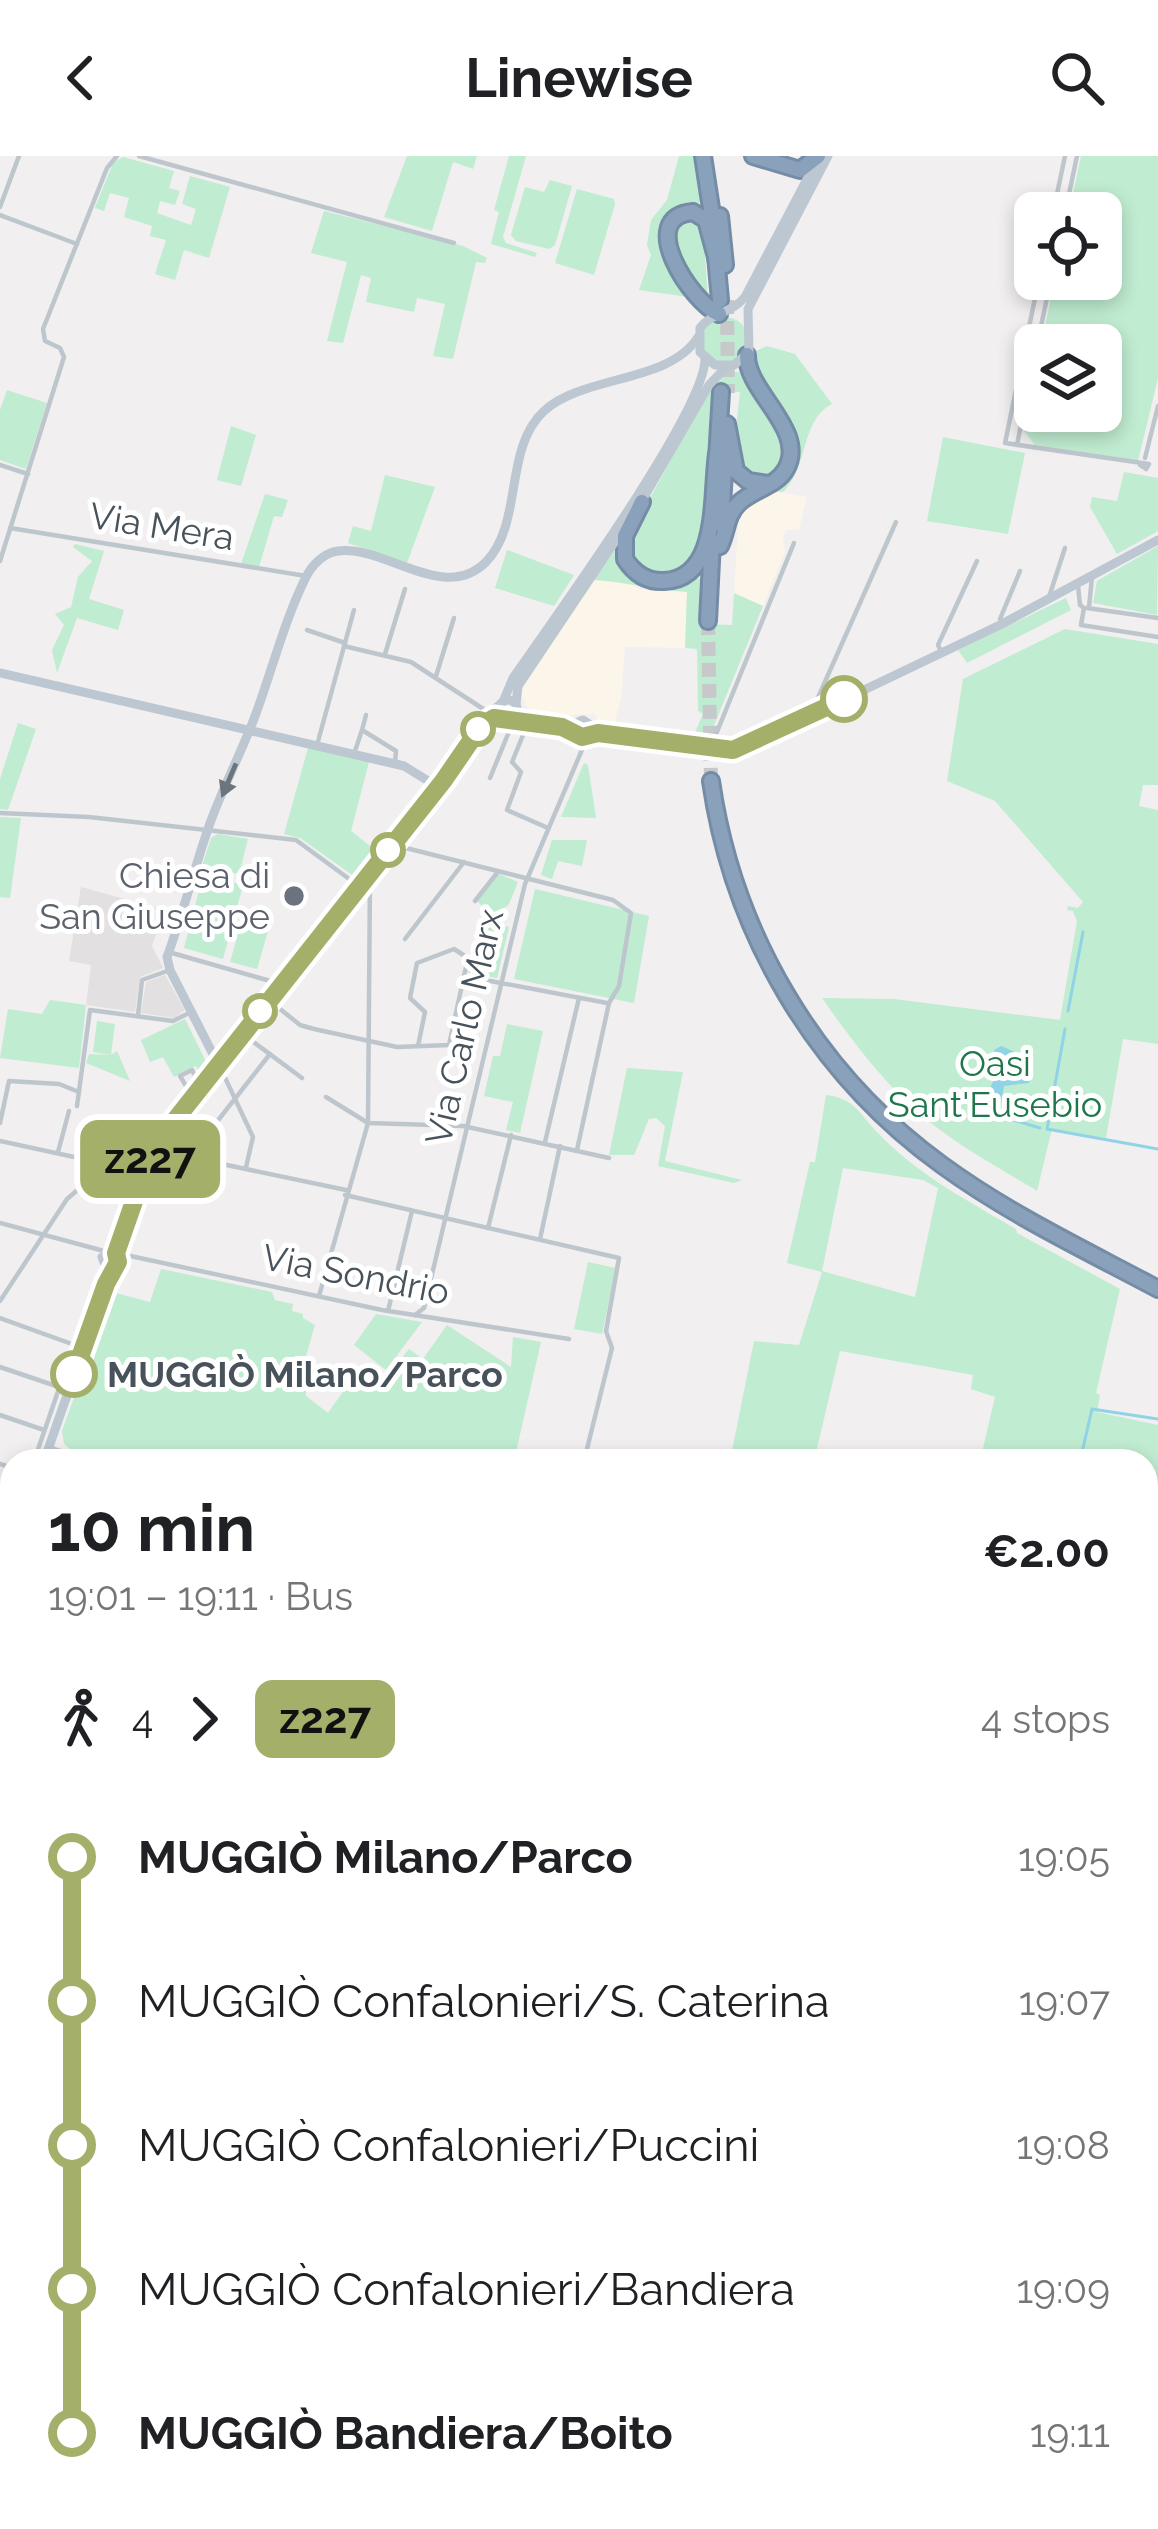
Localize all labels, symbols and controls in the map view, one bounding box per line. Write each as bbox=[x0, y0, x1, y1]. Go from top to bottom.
icon: back bbox=[48, 45, 114, 111]
icon: search bbox=[1044, 45, 1110, 111]
text: Linewise bbox=[465, 46, 693, 110]
map controls bbox=[1014, 192, 1122, 432]
button: locate bbox=[1014, 192, 1122, 300]
button: layers bbox=[1014, 324, 1122, 432]
street label: Via Mera bbox=[87, 494, 237, 558]
unlabelled marker bbox=[822, 677, 866, 721]
unlabelled marker bbox=[462, 713, 494, 745]
one-way arrow bbox=[218, 762, 238, 797]
unlabelled marker bbox=[372, 834, 404, 866]
place label: Chiesa di San Giuseppe bbox=[39, 854, 270, 937]
marker: Chiesa di San Giuseppe bbox=[281, 883, 307, 909]
street label: Via Carlo Marx bbox=[417, 905, 511, 1149]
unlabelled marker bbox=[244, 995, 276, 1027]
park label: Oasi Sant'Eusebio bbox=[888, 1042, 1102, 1125]
line badge: z227 bbox=[66, 1120, 234, 1198]
text: z227 bbox=[104, 1134, 196, 1183]
street label: Via Sondrio bbox=[259, 1235, 453, 1313]
marker: MUGGIÒ Milano/Parco bbox=[52, 1352, 96, 1396]
place label: MUGGIÒ Milano/Parco bbox=[107, 1353, 503, 1395]
text: 10 min bbox=[48, 1489, 255, 1566]
text: €2.00 bbox=[983, 1525, 1110, 1578]
text: 19:01 – 19:11 · Bus bbox=[48, 1573, 353, 1619]
icon: walk bbox=[48, 1686, 114, 1752]
icon: forward bbox=[171, 1686, 237, 1752]
text: z227 bbox=[279, 1694, 371, 1743]
text: 4 bbox=[132, 1696, 153, 1742]
text: 4 stops bbox=[981, 1696, 1110, 1742]
text: MUGGIÒ Milano/Parco bbox=[138, 1831, 633, 1884]
text: 19:05 bbox=[1018, 1834, 1110, 1880]
text: MUGGIÒ Confalonieri/S. Caterina bbox=[138, 1975, 829, 2028]
text: 19:07 bbox=[1019, 1978, 1110, 2024]
text: MUGGIÒ Confalonieri/Puccini bbox=[138, 2119, 759, 2172]
text: 19:08 bbox=[1016, 2122, 1110, 2168]
text: MUGGIÒ Confalonieri/Bandiera bbox=[138, 2263, 795, 2316]
text: 19:09 bbox=[1016, 2266, 1110, 2312]
text: MUGGIÒ Bandiera/Boito bbox=[138, 2407, 673, 2460]
text: 19:11 bbox=[1030, 2410, 1110, 2456]

